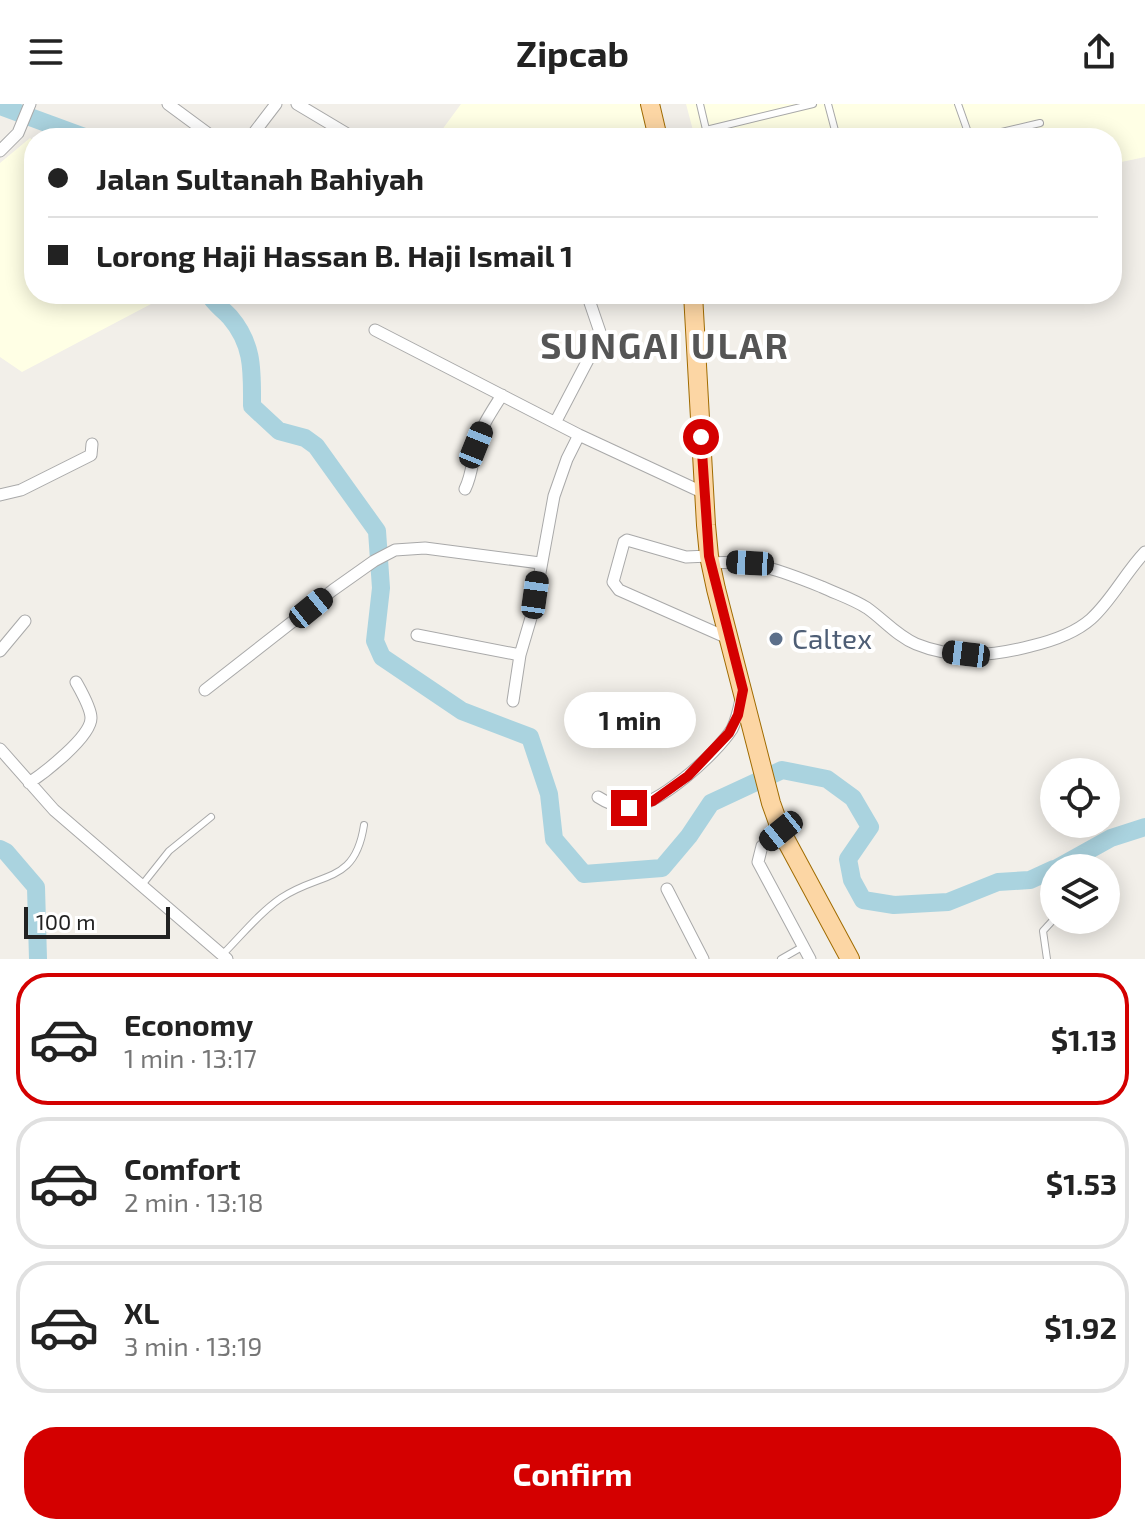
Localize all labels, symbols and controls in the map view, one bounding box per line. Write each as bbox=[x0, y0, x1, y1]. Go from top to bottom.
icon: menu bbox=[24, 30, 68, 74]
icon: share bbox=[1077, 30, 1121, 74]
text: Zipcab bbox=[516, 31, 629, 74]
text: Jalan Sultanah Bahiyah bbox=[96, 160, 424, 196]
text: Lorong Haji Hassan B. Haji Ismail 1 bbox=[96, 237, 573, 273]
district label: SUNGAI ULAR bbox=[540, 323, 790, 366]
car bbox=[456, 418, 496, 472]
route start bbox=[683, 419, 719, 455]
car bbox=[725, 550, 775, 576]
car bbox=[520, 570, 550, 620]
car bbox=[285, 584, 337, 632]
place label: Caltex bbox=[792, 621, 872, 655]
marker: Caltex bbox=[767, 630, 785, 648]
car bbox=[941, 639, 991, 669]
callout: 1 min bbox=[563, 692, 695, 748]
text: 1 min bbox=[599, 704, 661, 735]
map controls bbox=[1040, 758, 1120, 934]
button: locate bbox=[1040, 758, 1120, 838]
route end bbox=[611, 790, 647, 826]
car bbox=[755, 807, 807, 855]
button: layers bbox=[1040, 854, 1120, 934]
scale bar bbox=[24, 903, 170, 939]
text: 100 m bbox=[36, 908, 95, 934]
icon: car bbox=[28, 1003, 100, 1075]
text: Economy bbox=[124, 1006, 253, 1042]
text: $1.13 bbox=[1051, 1021, 1117, 1057]
text: 1 min · 13:17 bbox=[124, 1042, 257, 1073]
icon: car bbox=[28, 1147, 100, 1219]
text: Comfort bbox=[124, 1150, 241, 1186]
text: $1.53 bbox=[1046, 1165, 1117, 1201]
text: 2 min · 13:18 bbox=[124, 1186, 264, 1217]
icon: car bbox=[28, 1291, 100, 1363]
text: XL bbox=[124, 1294, 159, 1330]
text: $1.92 bbox=[1044, 1309, 1117, 1345]
text: 3 min · 13:19 bbox=[124, 1330, 262, 1361]
button: Confirm bbox=[24, 1427, 1121, 1519]

